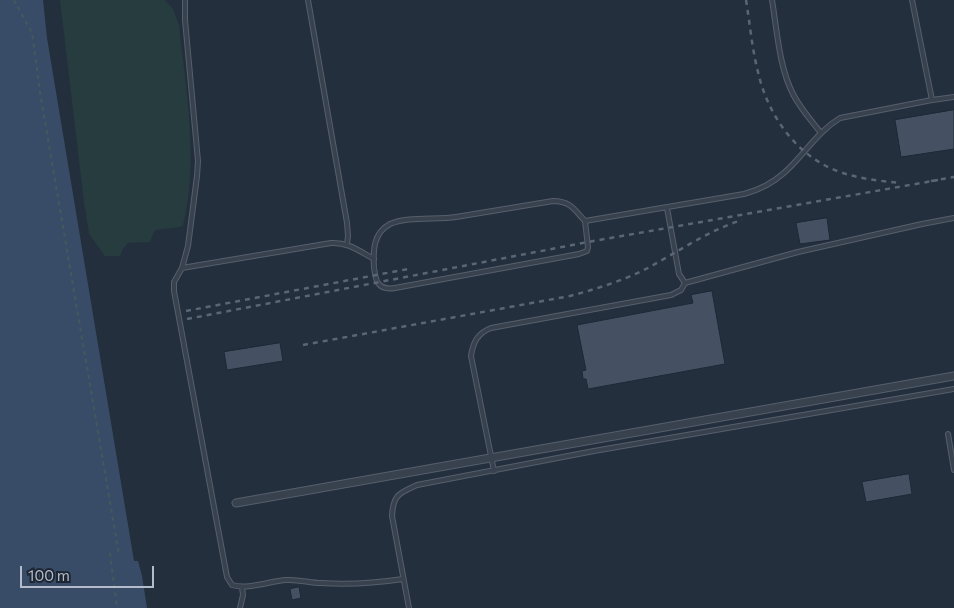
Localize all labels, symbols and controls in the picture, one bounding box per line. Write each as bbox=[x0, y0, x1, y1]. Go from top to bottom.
scale bar bbox=[22, 556, 156, 588]
text: 100 m bbox=[28, 566, 70, 584]

